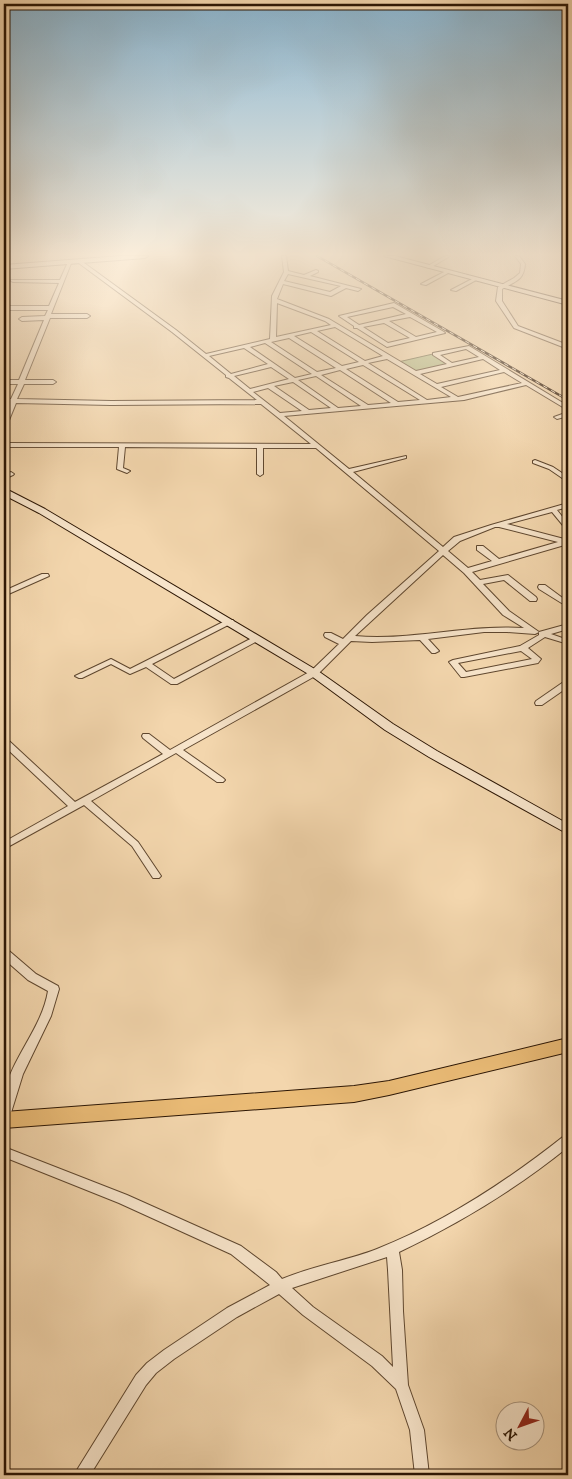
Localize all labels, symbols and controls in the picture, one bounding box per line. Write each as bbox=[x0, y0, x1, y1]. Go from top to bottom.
north arrow bbox=[494, 1402, 544, 1452]
text: N bbox=[500, 1423, 522, 1444]

